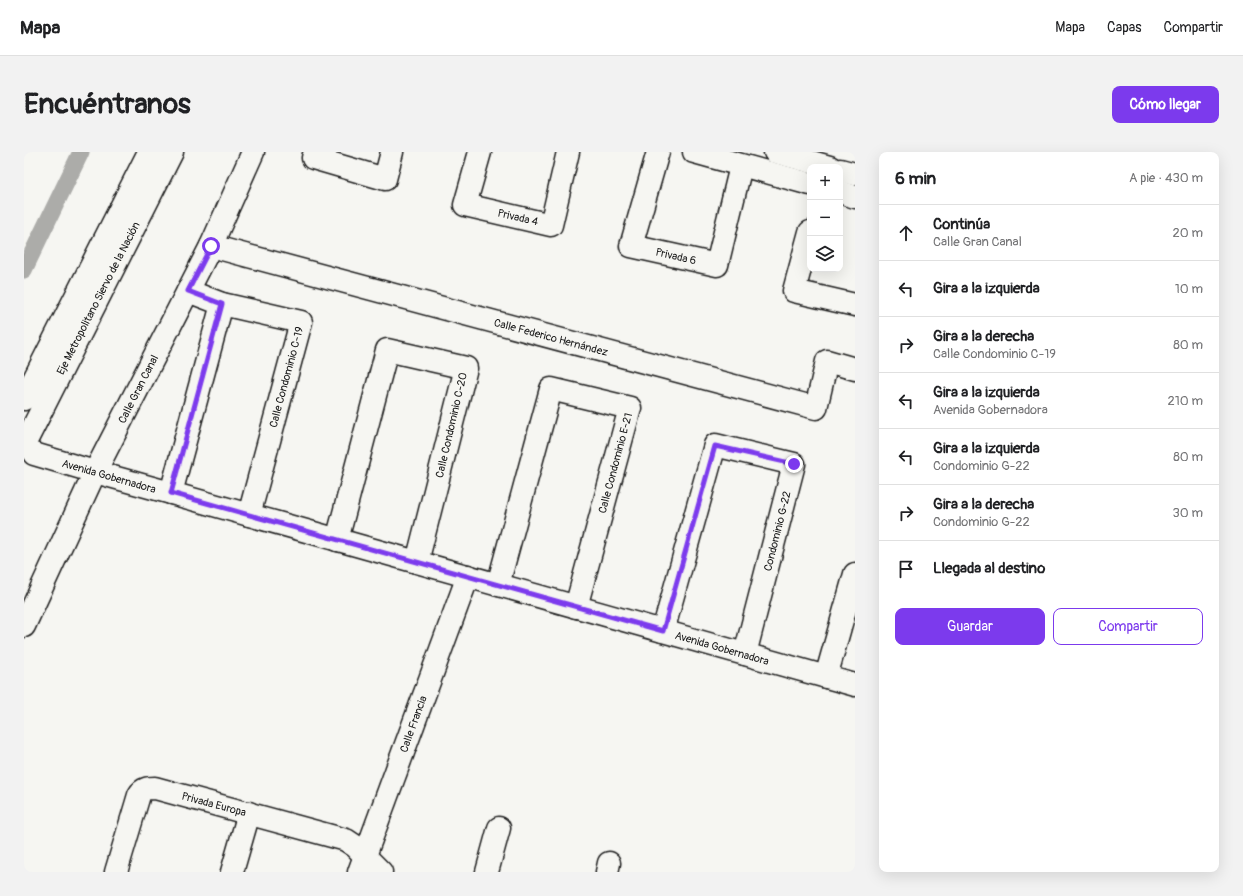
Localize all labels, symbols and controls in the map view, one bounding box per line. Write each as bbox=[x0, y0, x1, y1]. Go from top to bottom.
text: Mapa bbox=[20, 16, 60, 40]
text: Mapa bbox=[1055, 19, 1085, 36]
text: Capas bbox=[1107, 19, 1142, 36]
text: Compartir bbox=[1164, 19, 1223, 36]
button: Cómo llegar bbox=[1112, 86, 1219, 123]
text: Encuéntranos bbox=[24, 87, 191, 122]
map controls bbox=[807, 164, 843, 272]
button: + bbox=[807, 164, 843, 200]
text: 6 min bbox=[895, 168, 936, 189]
text: A pie · 430 m bbox=[1129, 170, 1203, 186]
button: − bbox=[807, 200, 843, 236]
street label: Privada 4 bbox=[496, 206, 540, 229]
text: Continúa bbox=[933, 215, 990, 234]
street label: Eje Metropolitano Siervo de la Nación bbox=[54, 220, 143, 377]
icon: ahead bbox=[895, 222, 917, 244]
text: 20 m bbox=[1172, 225, 1203, 241]
text: Calle Gran Canal bbox=[933, 234, 1022, 250]
button: layers bbox=[807, 236, 843, 272]
route start bbox=[202, 237, 220, 255]
street label: Privada 6 bbox=[654, 245, 698, 267]
icon: left bbox=[895, 278, 917, 300]
text: Gira a la izquierda bbox=[933, 279, 1040, 298]
text: 10 m bbox=[1175, 281, 1203, 297]
street label: Calle Federico Hernández bbox=[492, 316, 610, 359]
street label: Calle Condominio C-19 bbox=[267, 325, 306, 429]
text: Gira a la derecha bbox=[933, 327, 1034, 346]
icon: right bbox=[895, 334, 917, 356]
text: 80 m bbox=[1173, 337, 1203, 353]
text: Calle Condominio C-19 bbox=[933, 346, 1056, 362]
street label: Calle Gran Canal bbox=[116, 353, 161, 426]
street label: Calle Condominio C-20 bbox=[433, 371, 470, 479]
text: Gira a la izquierda bbox=[933, 383, 1040, 402]
icon: left bbox=[895, 390, 917, 412]
text: 210 m bbox=[1167, 393, 1203, 409]
text: Avenida Gobernadora bbox=[933, 402, 1048, 418]
street label: Calle Condominio E-21 bbox=[596, 411, 635, 515]
text: Gira a la izquierda bbox=[933, 439, 1040, 458]
icon: left bbox=[895, 446, 917, 468]
text: 80 m bbox=[1173, 449, 1203, 465]
route end bbox=[785, 455, 803, 473]
street label: Avenida Gobernadora bbox=[60, 457, 157, 496]
text: Condominio G-22 bbox=[933, 458, 1030, 474]
street label: Condominio G-22 bbox=[761, 490, 794, 572]
text: Gira a la derecha bbox=[933, 495, 1034, 514]
icon: right bbox=[895, 502, 917, 524]
text: 30 m bbox=[1173, 505, 1203, 521]
text: Condominio G-22 bbox=[933, 514, 1030, 530]
icon: arrive bbox=[895, 558, 917, 580]
text: Llegada al destino bbox=[933, 559, 1045, 578]
button: Guardar bbox=[895, 608, 1045, 645]
button: Compartir bbox=[1053, 608, 1203, 645]
street label: Avenida Gobernadora bbox=[673, 629, 770, 668]
street label: Calle Francia bbox=[397, 694, 430, 754]
street label: Privada Europa bbox=[180, 790, 248, 819]

